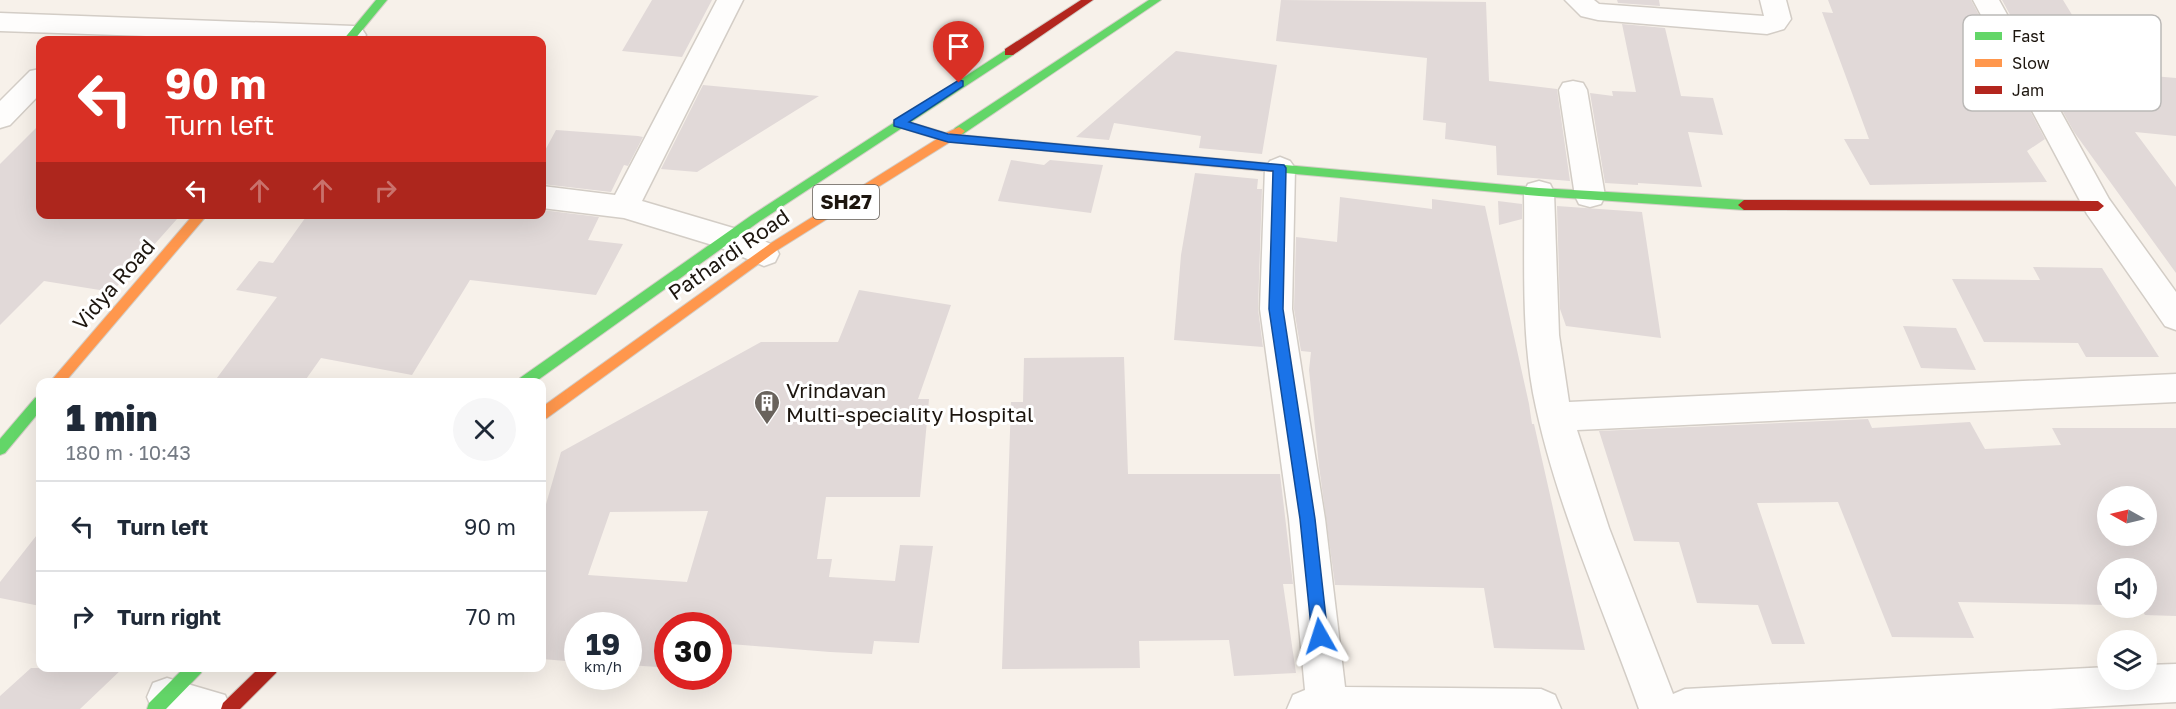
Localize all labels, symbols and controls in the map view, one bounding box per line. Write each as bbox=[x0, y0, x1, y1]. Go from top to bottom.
legend bbox=[1963, 15, 2161, 111]
pin bbox=[933, 21, 984, 83]
text: Fast bbox=[2012, 26, 2045, 46]
icon: arrive bbox=[942, 30, 975, 63]
text: Slow bbox=[2012, 53, 2050, 73]
text: 90 m bbox=[165, 58, 266, 108]
icon: left bbox=[66, 60, 144, 138]
text: Jam bbox=[2012, 80, 2044, 100]
text: Turn left bbox=[165, 109, 274, 141]
icon: left bbox=[180, 174, 213, 207]
icon: ahead bbox=[243, 174, 276, 207]
icon: ahead bbox=[306, 174, 339, 207]
icon: right bbox=[369, 174, 402, 207]
road number: SH27 bbox=[813, 185, 879, 219]
street label: Pathardi Road bbox=[663, 203, 794, 305]
street label: Vidya Road bbox=[67, 233, 160, 335]
place label: Vrindavan Multi-speciality Hospital bbox=[786, 377, 1034, 427]
building icon: Vrindavan Multi-speciality Hospital bbox=[752, 388, 782, 426]
text: 1 min bbox=[66, 396, 157, 439]
button: close bbox=[453, 398, 516, 461]
text: 180 m · 10:43 bbox=[66, 440, 191, 464]
north arrow bbox=[2097, 486, 2157, 546]
map controls bbox=[2097, 486, 2157, 690]
icon: left bbox=[66, 510, 99, 543]
text: Turn left bbox=[117, 513, 208, 540]
text: 90 m bbox=[464, 513, 516, 540]
button: sound bbox=[2097, 558, 2157, 618]
icon: right bbox=[66, 600, 99, 633]
text: Turn right bbox=[117, 603, 221, 630]
text: 70 m bbox=[466, 603, 516, 630]
position arrow bbox=[1288, 604, 1352, 668]
speed limit sign: 30 bbox=[654, 612, 732, 690]
text: 19 bbox=[586, 626, 620, 662]
button: layers bbox=[2097, 630, 2157, 690]
text: km/h bbox=[584, 657, 622, 675]

